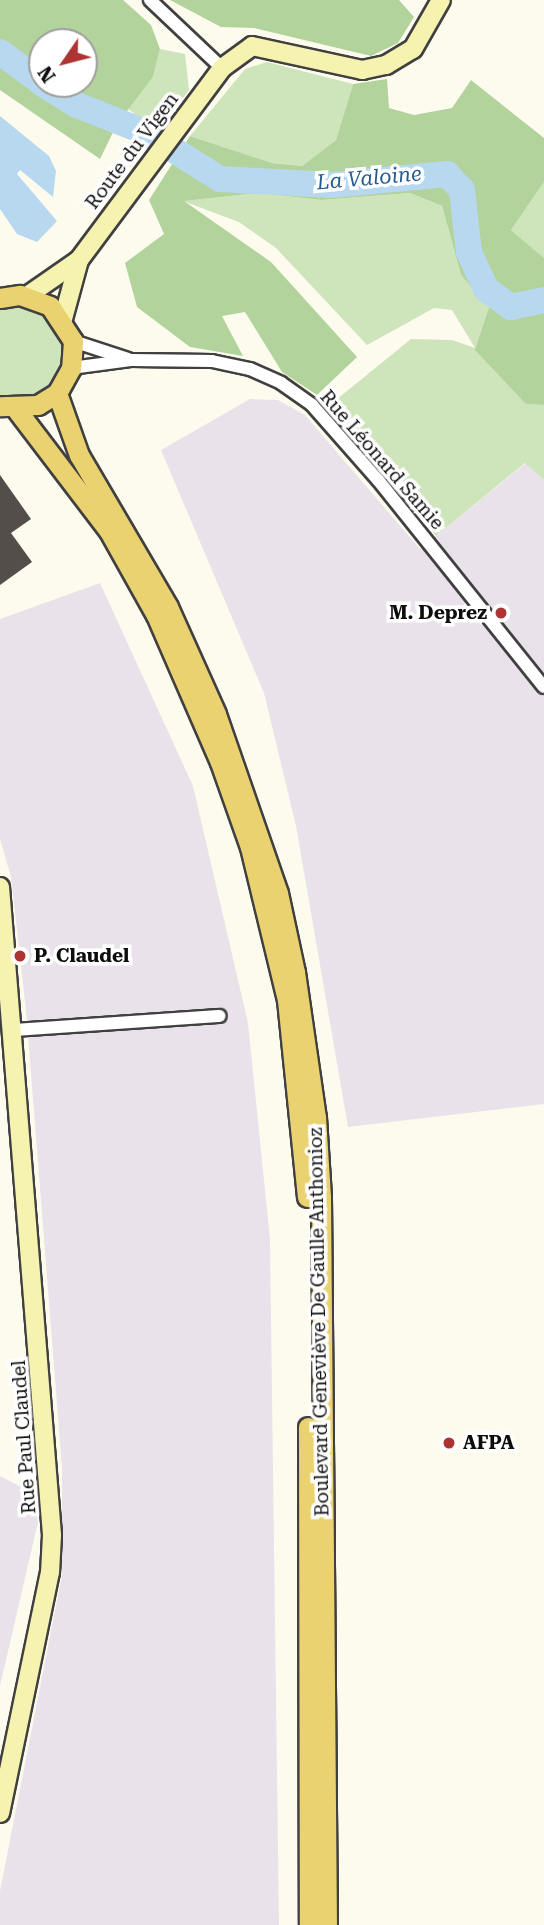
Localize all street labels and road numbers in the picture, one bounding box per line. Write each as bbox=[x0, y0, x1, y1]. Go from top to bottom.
street label: Route du Vigen bbox=[81, 88, 183, 214]
street label: Rue Léonard Samie bbox=[315, 386, 449, 534]
street label: Boulevard Geneviève De Gaulle Anthonioz bbox=[304, 1127, 334, 1517]
street label: Rue Paul Claudel bbox=[7, 1359, 41, 1515]

